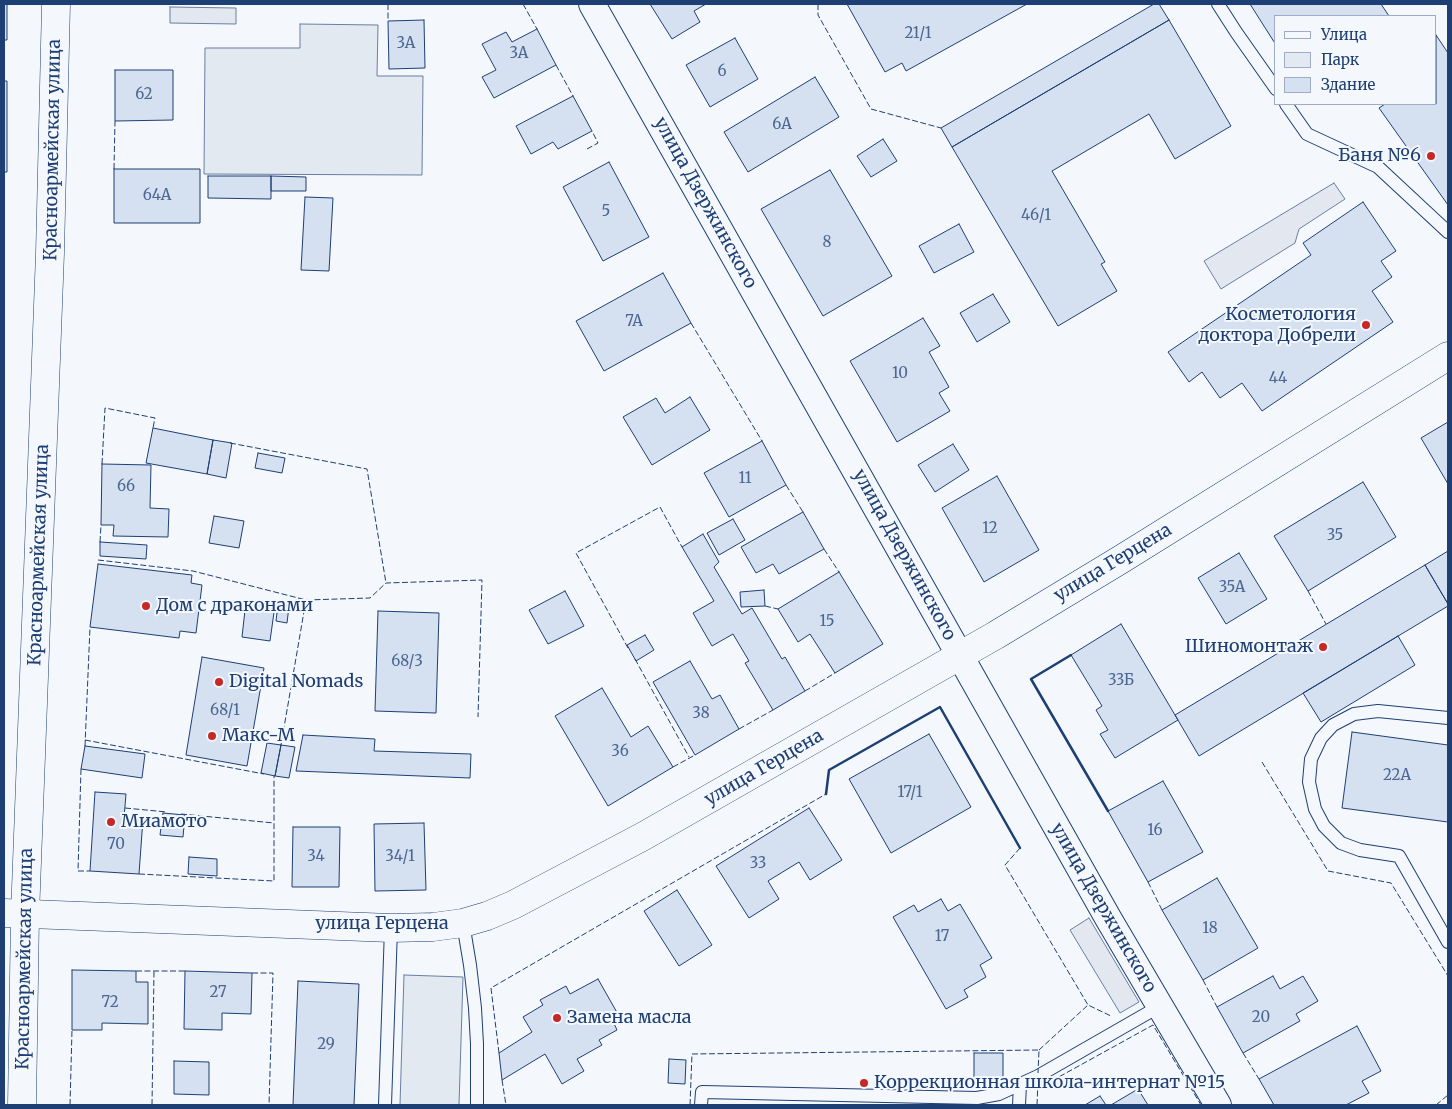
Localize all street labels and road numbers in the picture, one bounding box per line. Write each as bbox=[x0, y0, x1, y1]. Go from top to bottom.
street label: Красноармейская улица bbox=[40, 39, 66, 261]
street label: улица Дзержинского bbox=[649, 114, 761, 292]
street label: Красноармейская улица bbox=[24, 444, 54, 666]
street label: улица Дзержинского bbox=[848, 466, 960, 644]
street label: улица Герцена bbox=[1050, 519, 1176, 607]
street label: улица Герцена bbox=[701, 725, 827, 811]
street label: улица Дзержинского bbox=[1046, 819, 1160, 997]
street label: Красноармейская улица bbox=[12, 848, 38, 1070]
street label: улица Герцена bbox=[315, 913, 449, 935]

